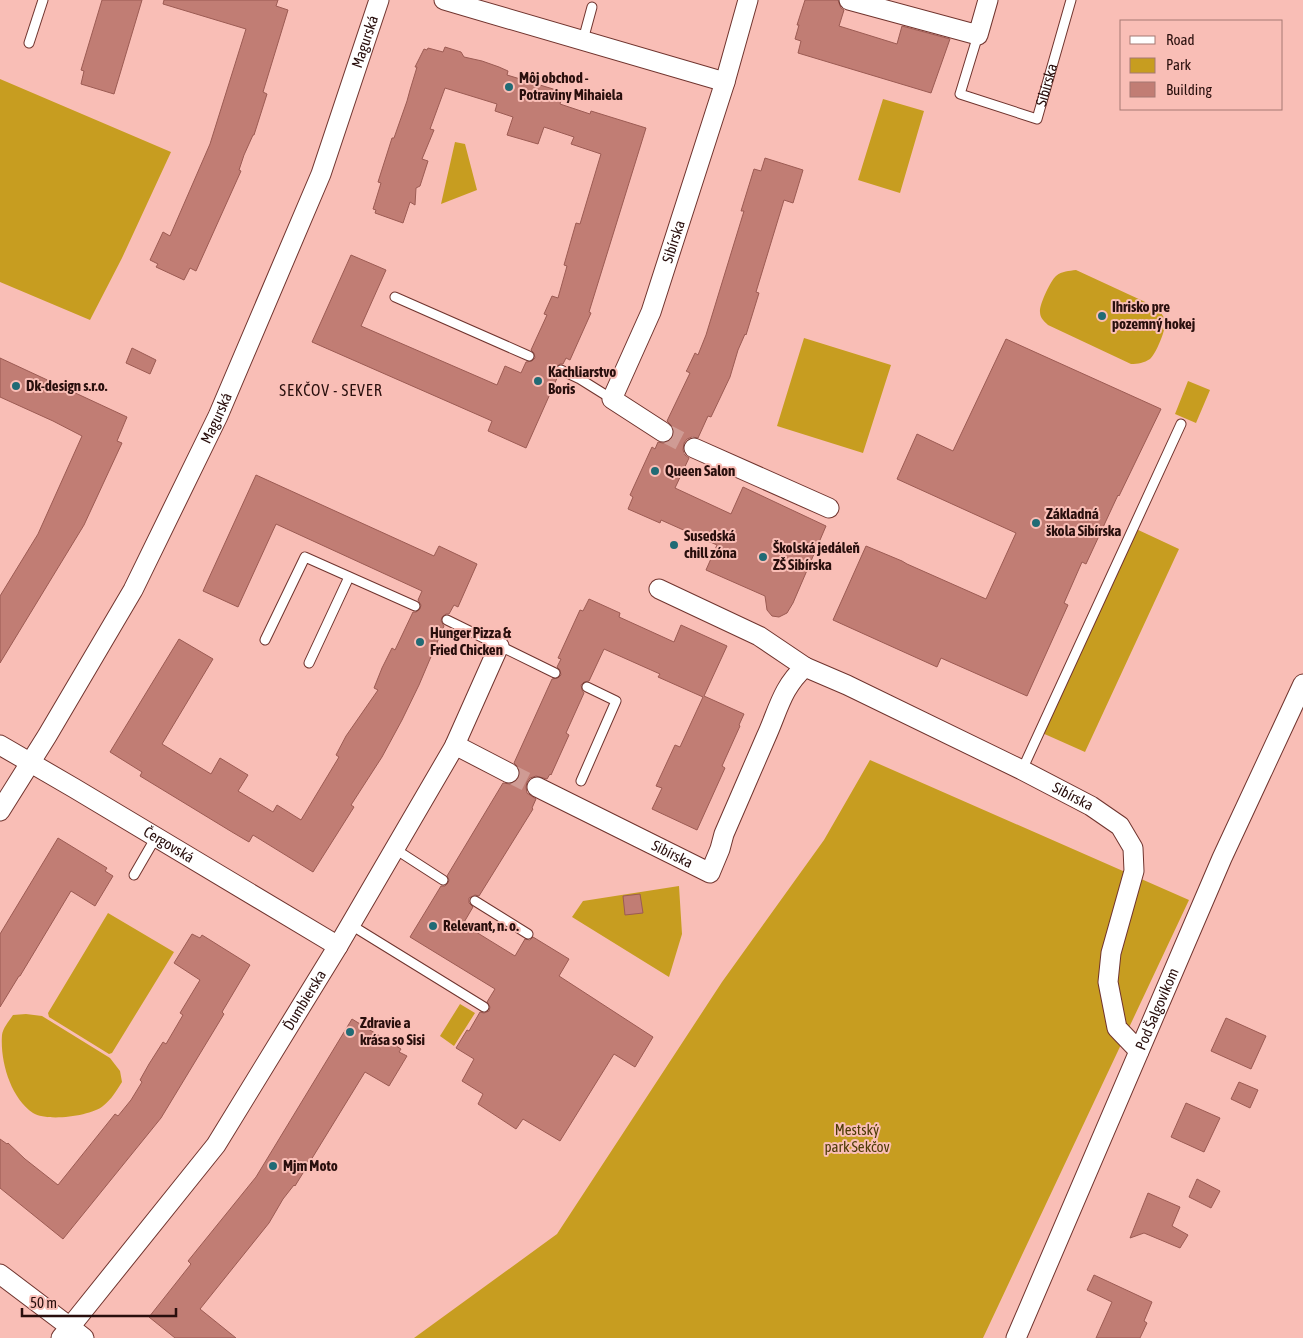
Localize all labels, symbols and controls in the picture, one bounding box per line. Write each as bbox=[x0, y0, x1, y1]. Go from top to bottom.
street label: Magurská bbox=[348, 13, 381, 70]
legend bbox=[1120, 20, 1283, 110]
text: Road bbox=[1166, 31, 1195, 48]
text: Park bbox=[1166, 56, 1191, 73]
street label: Sibírska bbox=[1032, 62, 1060, 108]
place label: Môj obchod - Potraviny Mihaiela bbox=[519, 69, 623, 103]
marker: Môj obchod - Potraviny Mihaiela bbox=[503, 81, 515, 93]
text: Building bbox=[1166, 81, 1212, 98]
street label: Sibírska bbox=[658, 218, 688, 265]
place label: Ihrisko pre pozemný hokej bbox=[1112, 298, 1195, 332]
marker: Ihrisko pre pozemný hokej bbox=[1096, 310, 1108, 322]
place label: Kachliarstvo Boris bbox=[548, 363, 616, 397]
marker: Kachliarstvo Boris bbox=[532, 375, 544, 387]
place label: Dk-design s.r.o. bbox=[26, 377, 108, 394]
marker: Dk-design s.r.o. bbox=[10, 380, 22, 392]
district label: SEKČOV - SEVER bbox=[279, 381, 383, 399]
street label: Magurská bbox=[197, 390, 235, 446]
place label: Queen Salon bbox=[665, 462, 735, 479]
marker: Queen Salon bbox=[649, 465, 661, 477]
place label: Základná škola Sibírska bbox=[1046, 505, 1121, 539]
marker: Základná škola Sibírska bbox=[1030, 517, 1042, 529]
place label: Susedská chill zóna bbox=[684, 527, 737, 561]
marker: Susedská chill zóna bbox=[668, 539, 680, 551]
place label: Školská jedáleň ZŠ Sibírska bbox=[773, 539, 860, 573]
marker: Školská jedáleň ZŠ Sibírska bbox=[757, 551, 769, 563]
place label: Hunger Pizza & Fried Chicken bbox=[430, 624, 511, 658]
marker: Hunger Pizza & Fried Chicken bbox=[414, 636, 426, 648]
street label: Sibírska bbox=[1050, 778, 1096, 814]
street label: Čergovská bbox=[141, 823, 197, 866]
street label: Sibírska bbox=[649, 836, 696, 871]
place label: Relevant, n. o. bbox=[443, 917, 519, 934]
marker: Relevant, n. o. bbox=[427, 920, 439, 932]
street label: Pod Šalgovíkom bbox=[1132, 965, 1182, 1052]
street label: Ďumbierska bbox=[280, 967, 329, 1033]
place label: Zdravie a krása so Sisi bbox=[360, 1014, 425, 1048]
marker: Zdravie a krása so Sisi bbox=[344, 1026, 356, 1038]
park label: Mestský park Sekčov bbox=[824, 1121, 890, 1155]
place label: Mjm Moto bbox=[283, 1157, 338, 1174]
marker: Mjm Moto bbox=[267, 1160, 279, 1172]
scale bar bbox=[22, 1286, 176, 1318]
text: 50 m bbox=[30, 1294, 57, 1311]

